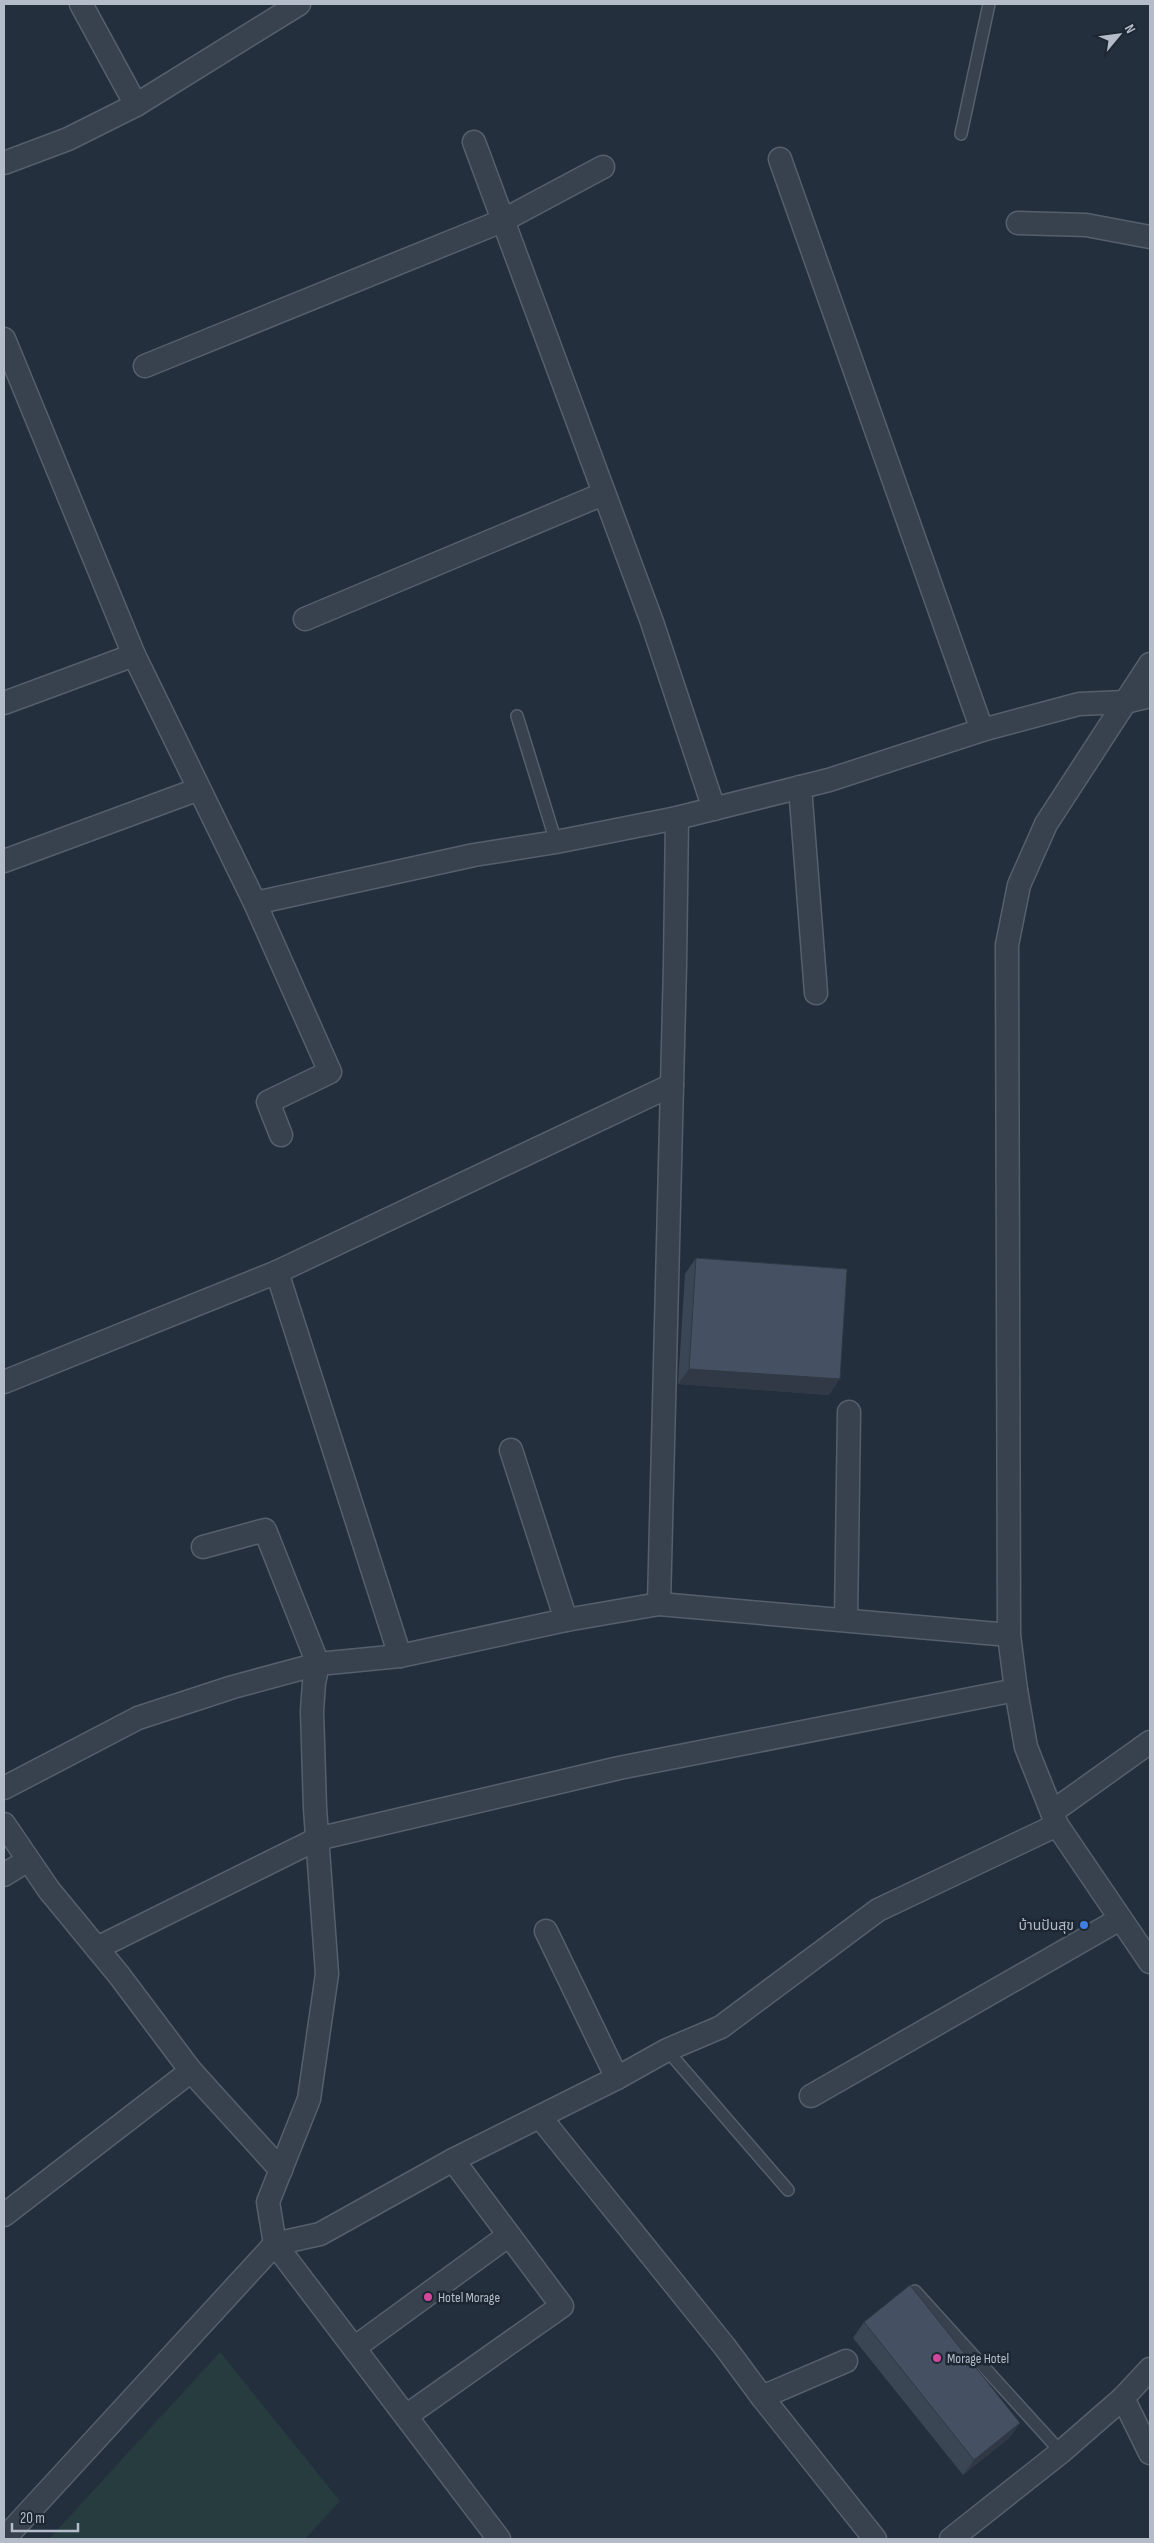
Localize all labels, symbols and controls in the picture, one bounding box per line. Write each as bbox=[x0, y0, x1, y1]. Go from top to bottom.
north arrow bbox=[1094, 10, 1144, 60]
text: N bbox=[1121, 22, 1139, 36]
place label: บ้านปันสุข bbox=[1019, 1917, 1074, 1934]
marker: บ้านปันสุข bbox=[1078, 1919, 1090, 1931]
place label: Hotel Morage bbox=[438, 2289, 500, 2306]
marker: Hotel Morage bbox=[422, 2291, 434, 2303]
place label: Morage Hotel bbox=[947, 2350, 1009, 2367]
marker: Morage Hotel bbox=[931, 2352, 943, 2364]
scale bar bbox=[12, 2500, 79, 2532]
text: 20 m bbox=[20, 2509, 45, 2528]

